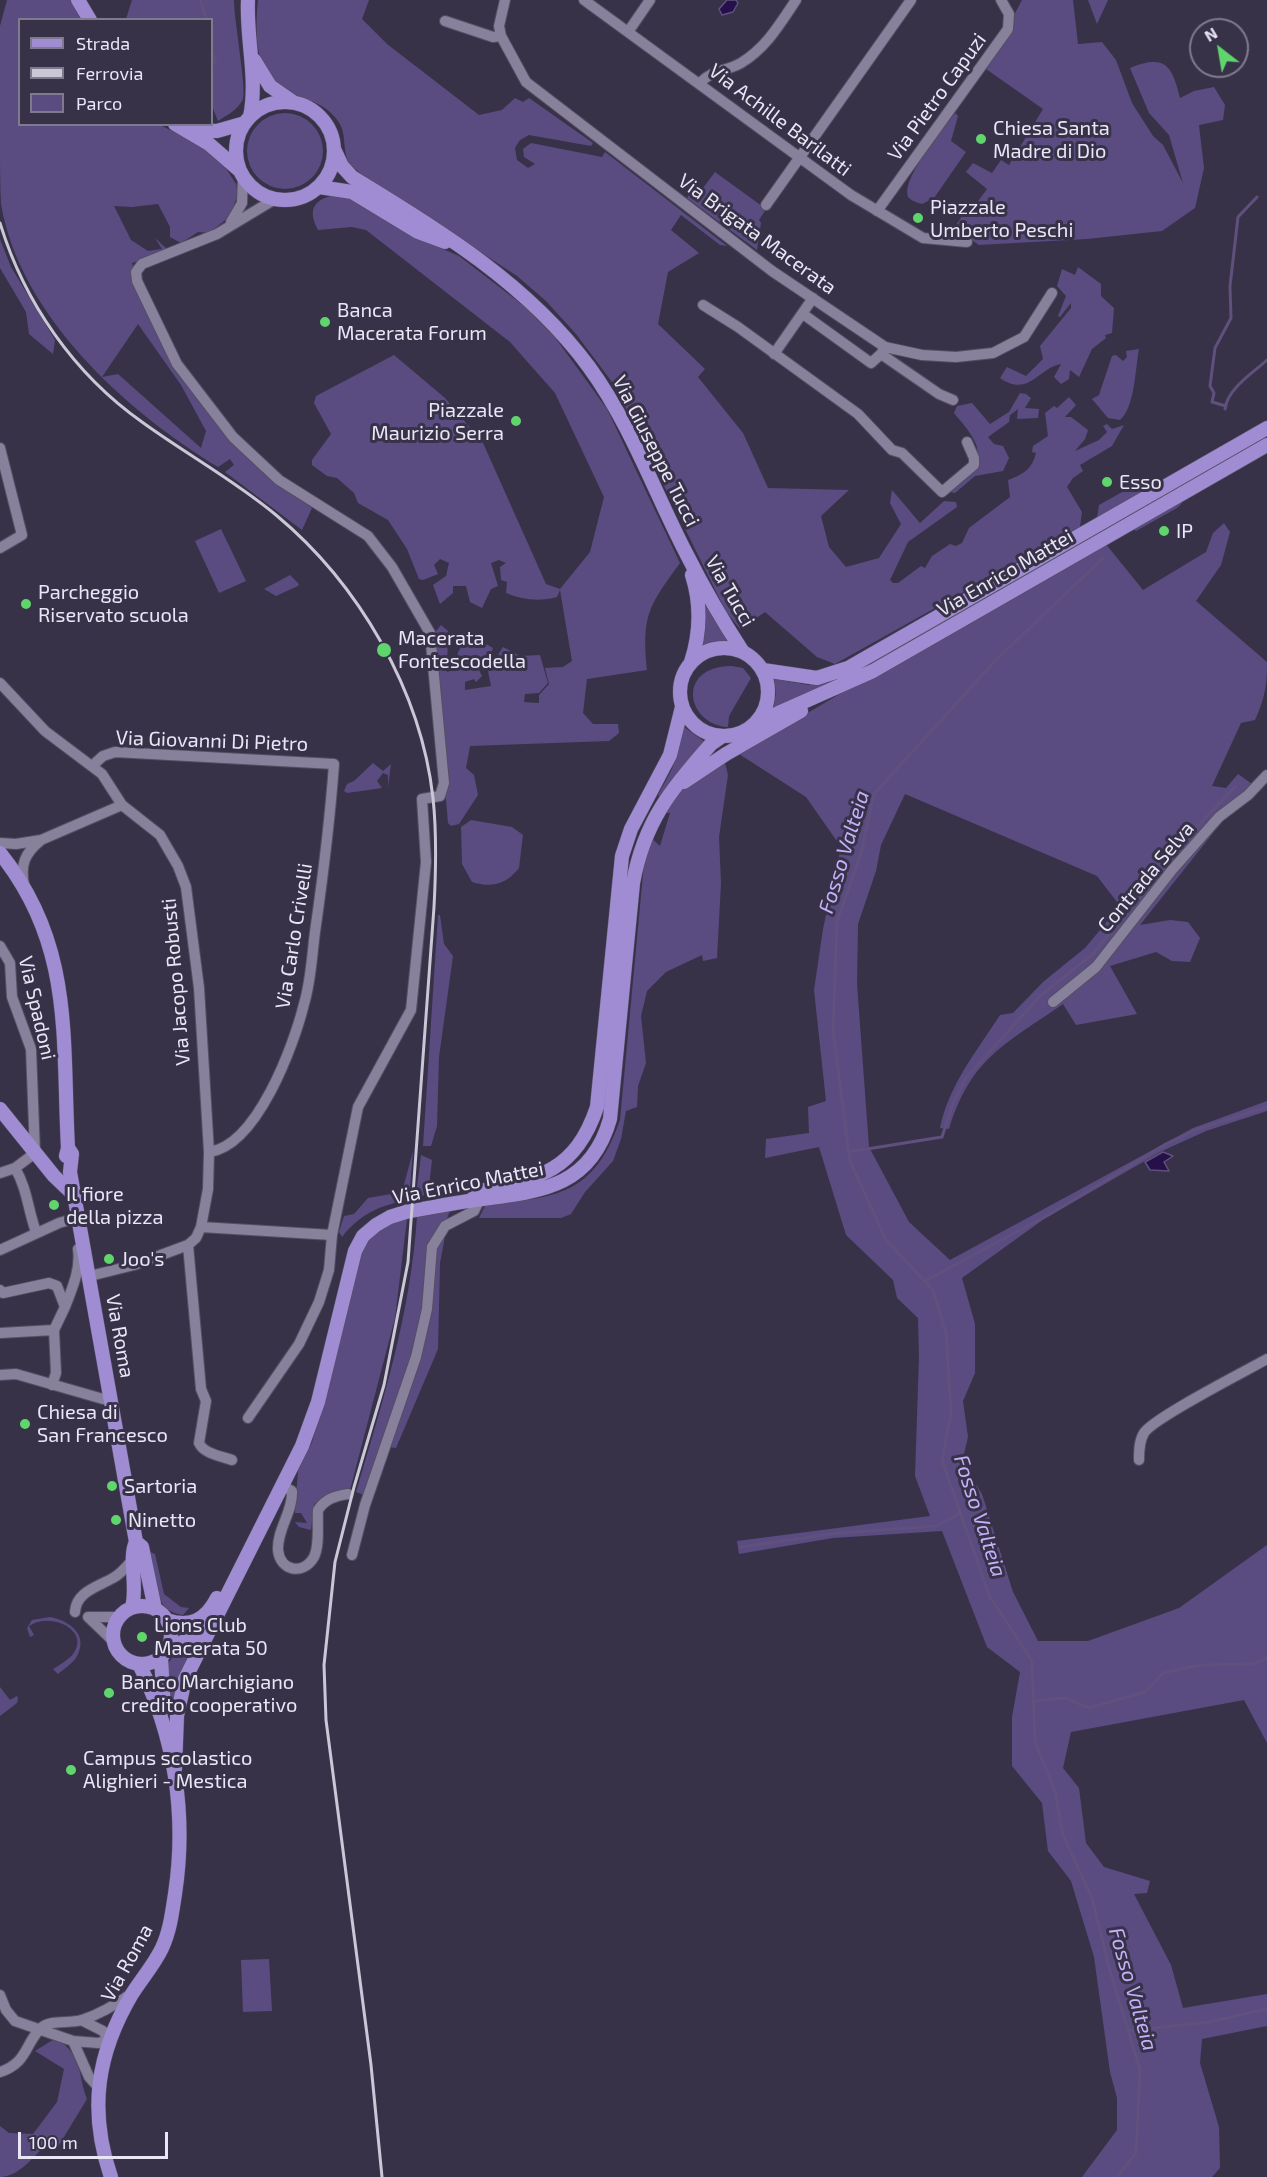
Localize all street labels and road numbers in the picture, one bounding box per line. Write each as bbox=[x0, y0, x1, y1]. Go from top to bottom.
street label: Via Pietro Capuzi bbox=[883, 29, 991, 165]
street label: Via Achille Barilatti bbox=[704, 59, 856, 181]
street label: Via Brigata Macerata bbox=[673, 169, 841, 299]
street label: Via Giuseppe Tucci bbox=[608, 371, 704, 531]
street label: Via Enrico Mattei bbox=[933, 524, 1077, 622]
street label: Via Tucci bbox=[700, 551, 760, 631]
street label: Via Giovanni Di Pietro bbox=[115, 726, 309, 756]
street label: Contrada Selva bbox=[1093, 817, 1199, 937]
street label: Via Carlo Crivelli bbox=[271, 861, 317, 1011]
street label: Via Jacopo Robusti bbox=[157, 897, 195, 1067]
street label: Via Spadoni bbox=[13, 954, 61, 1062]
street label: Via Enrico Mattei bbox=[390, 1157, 546, 1209]
street label: Via Roma bbox=[101, 1292, 139, 1380]
street label: Via Roma bbox=[96, 1920, 158, 2006]

